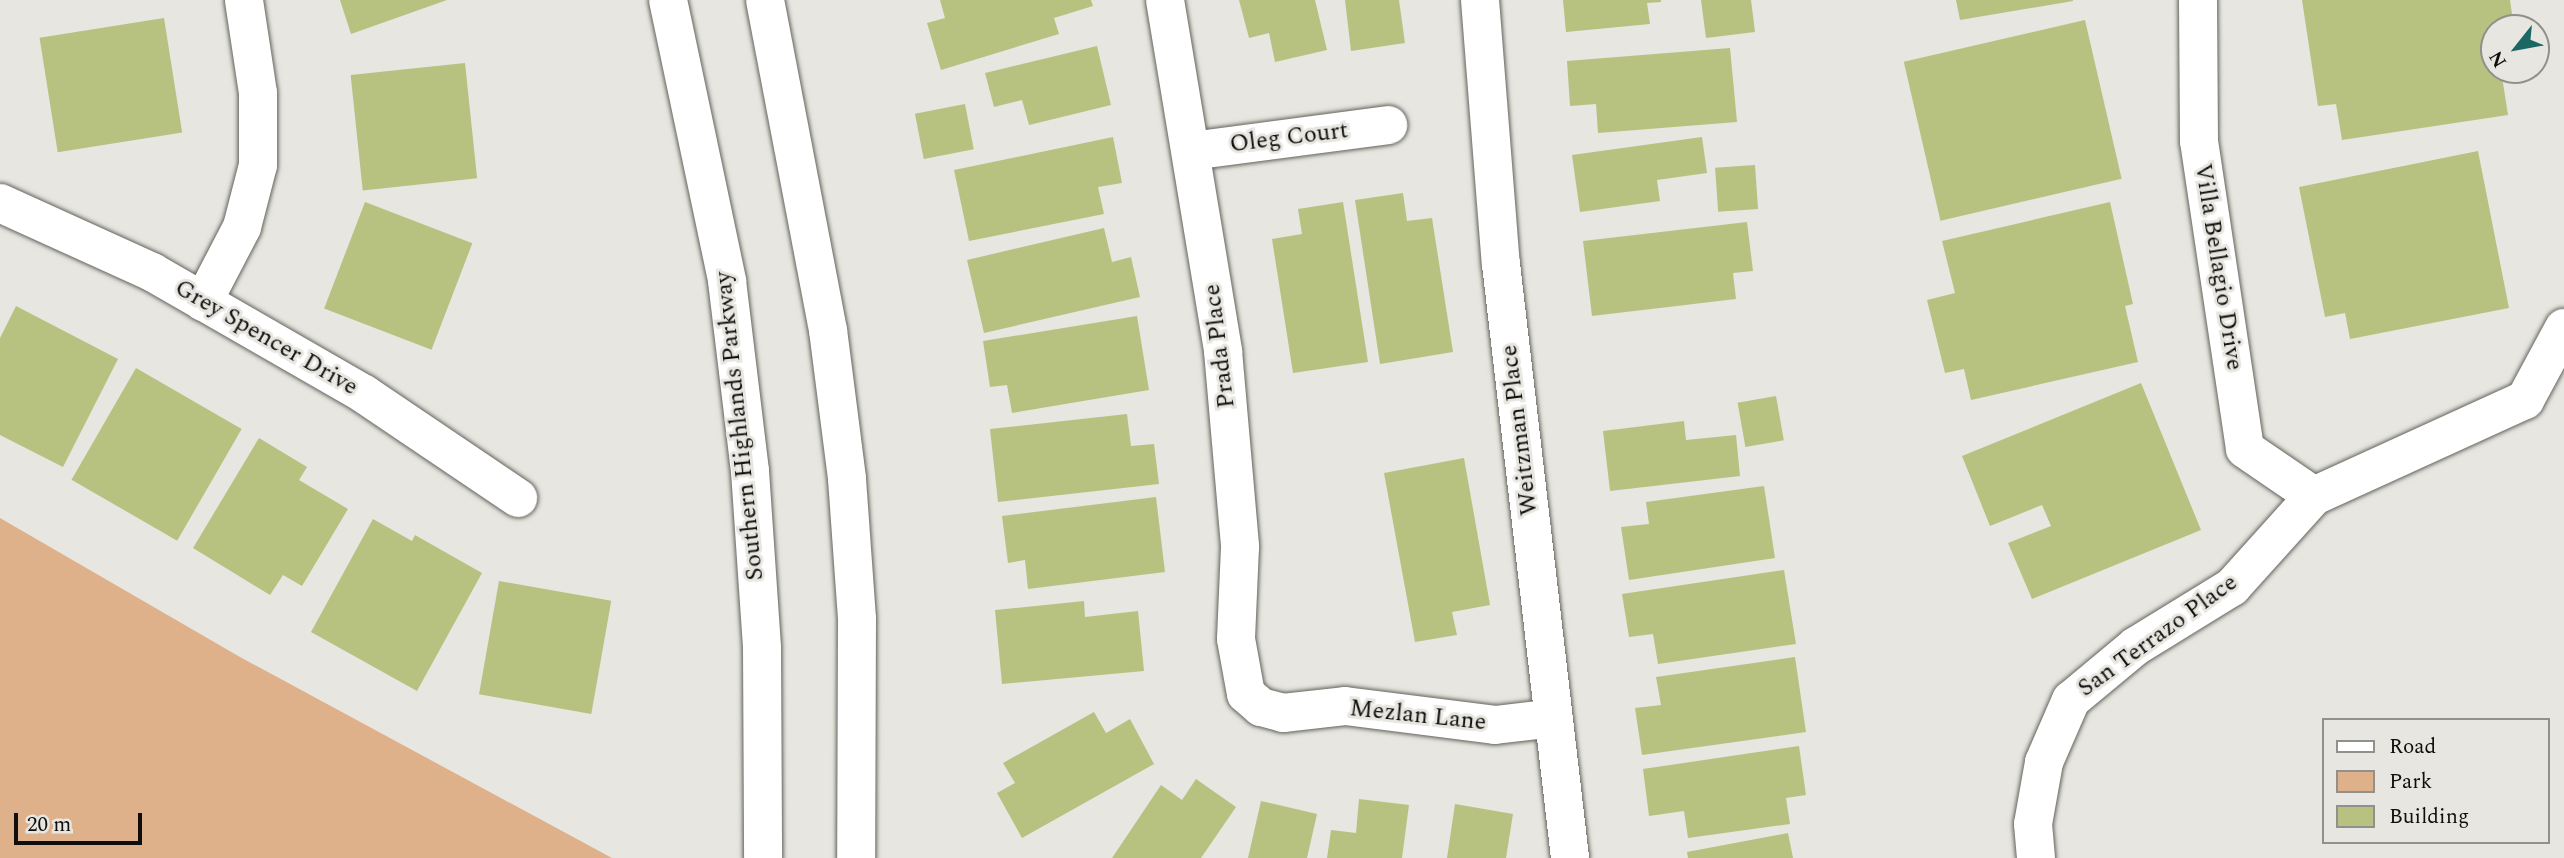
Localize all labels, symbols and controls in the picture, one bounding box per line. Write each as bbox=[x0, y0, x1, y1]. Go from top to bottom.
north arrow bbox=[2480, 14, 2550, 84]
text: N bbox=[2482, 45, 2515, 73]
street label: Oleg Court bbox=[1228, 116, 1350, 160]
street label: Villa Bellagio Drive bbox=[2187, 162, 2249, 372]
street label: Southern Highlands Parkway bbox=[709, 270, 771, 582]
street label: Grey Spencer Drive bbox=[169, 274, 363, 402]
street label: Prada Place bbox=[1198, 282, 1242, 410]
street label: Weitzman Place bbox=[1495, 343, 1545, 517]
street label: San Terrazo Place bbox=[2073, 569, 2243, 703]
street label: Mezlan Lane bbox=[1348, 695, 1488, 737]
legend bbox=[2322, 718, 2550, 844]
text: Road bbox=[2389, 731, 2436, 763]
text: Park bbox=[2389, 766, 2432, 798]
scale bar bbox=[18, 798, 145, 842]
text: Building bbox=[2389, 801, 2469, 833]
text: 20 m bbox=[27, 809, 71, 841]

